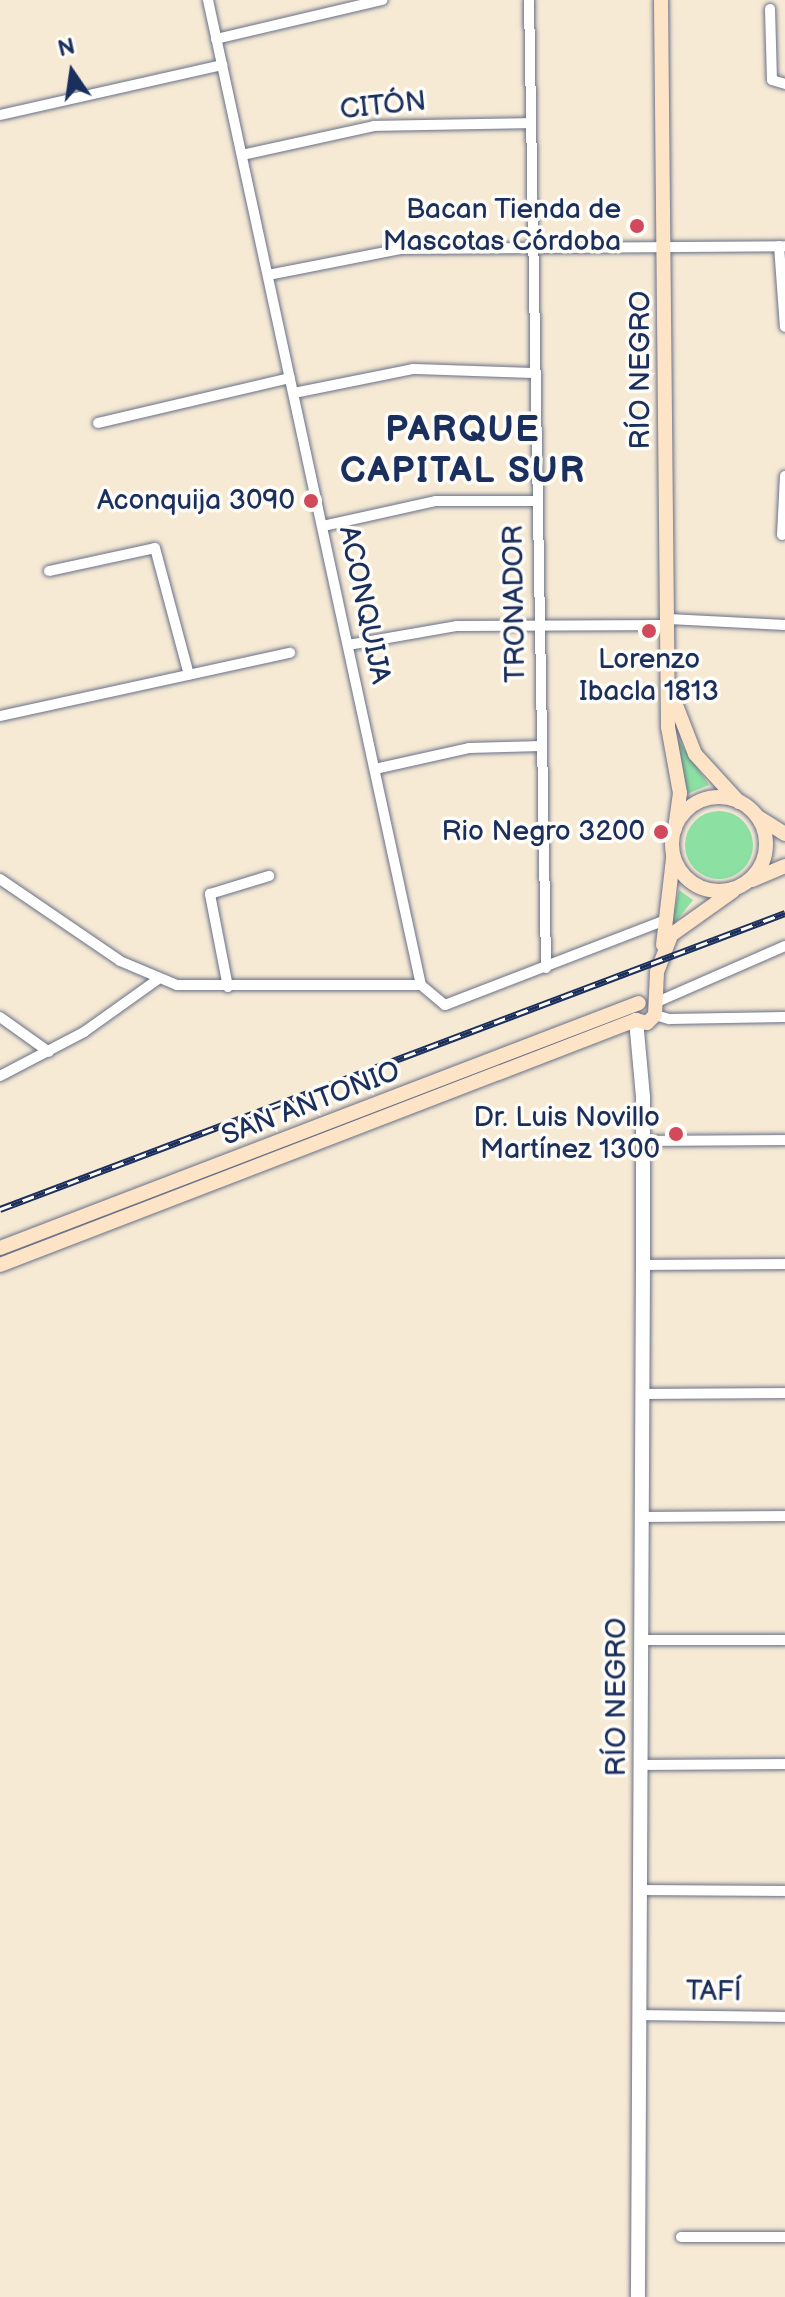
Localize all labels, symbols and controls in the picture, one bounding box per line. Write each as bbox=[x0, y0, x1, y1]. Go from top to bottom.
north arrow bbox=[32, 32, 112, 112]
text: N bbox=[55, 33, 78, 63]
street label: CITÓN bbox=[338, 85, 428, 127]
place label: Bacan Tienda de Mascotas Córdoba bbox=[383, 193, 621, 259]
marker: Bacan Tienda de Mascotas Córdoba bbox=[628, 217, 646, 235]
street label: RÍO NEGRO bbox=[624, 291, 658, 449]
district label: PARQUE CAPITAL SUR bbox=[340, 408, 586, 493]
place label: Aconquija 3090 bbox=[97, 484, 295, 518]
marker: Aconquija 3090 bbox=[302, 492, 320, 510]
street label: ACONQUIJA bbox=[331, 523, 397, 687]
street label: TRONADOR bbox=[497, 525, 533, 683]
marker: Lorenzo Ibacla 1813 bbox=[640, 622, 658, 640]
place label: Lorenzo Ibacla 1813 bbox=[579, 643, 719, 709]
place label: Rio Negro 3200 bbox=[442, 815, 645, 849]
marker: Rio Negro 3200 bbox=[652, 823, 670, 841]
street label: SAN ANTONIO bbox=[217, 1055, 405, 1153]
place label: Dr. Luis Novillo Martínez 1300 bbox=[473, 1101, 660, 1167]
marker: Dr. Luis Novillo Martínez 1300 bbox=[667, 1125, 685, 1143]
street label: RÍO NEGRO bbox=[600, 1618, 634, 1776]
street label: TAFÍ bbox=[686, 1975, 742, 2009]

